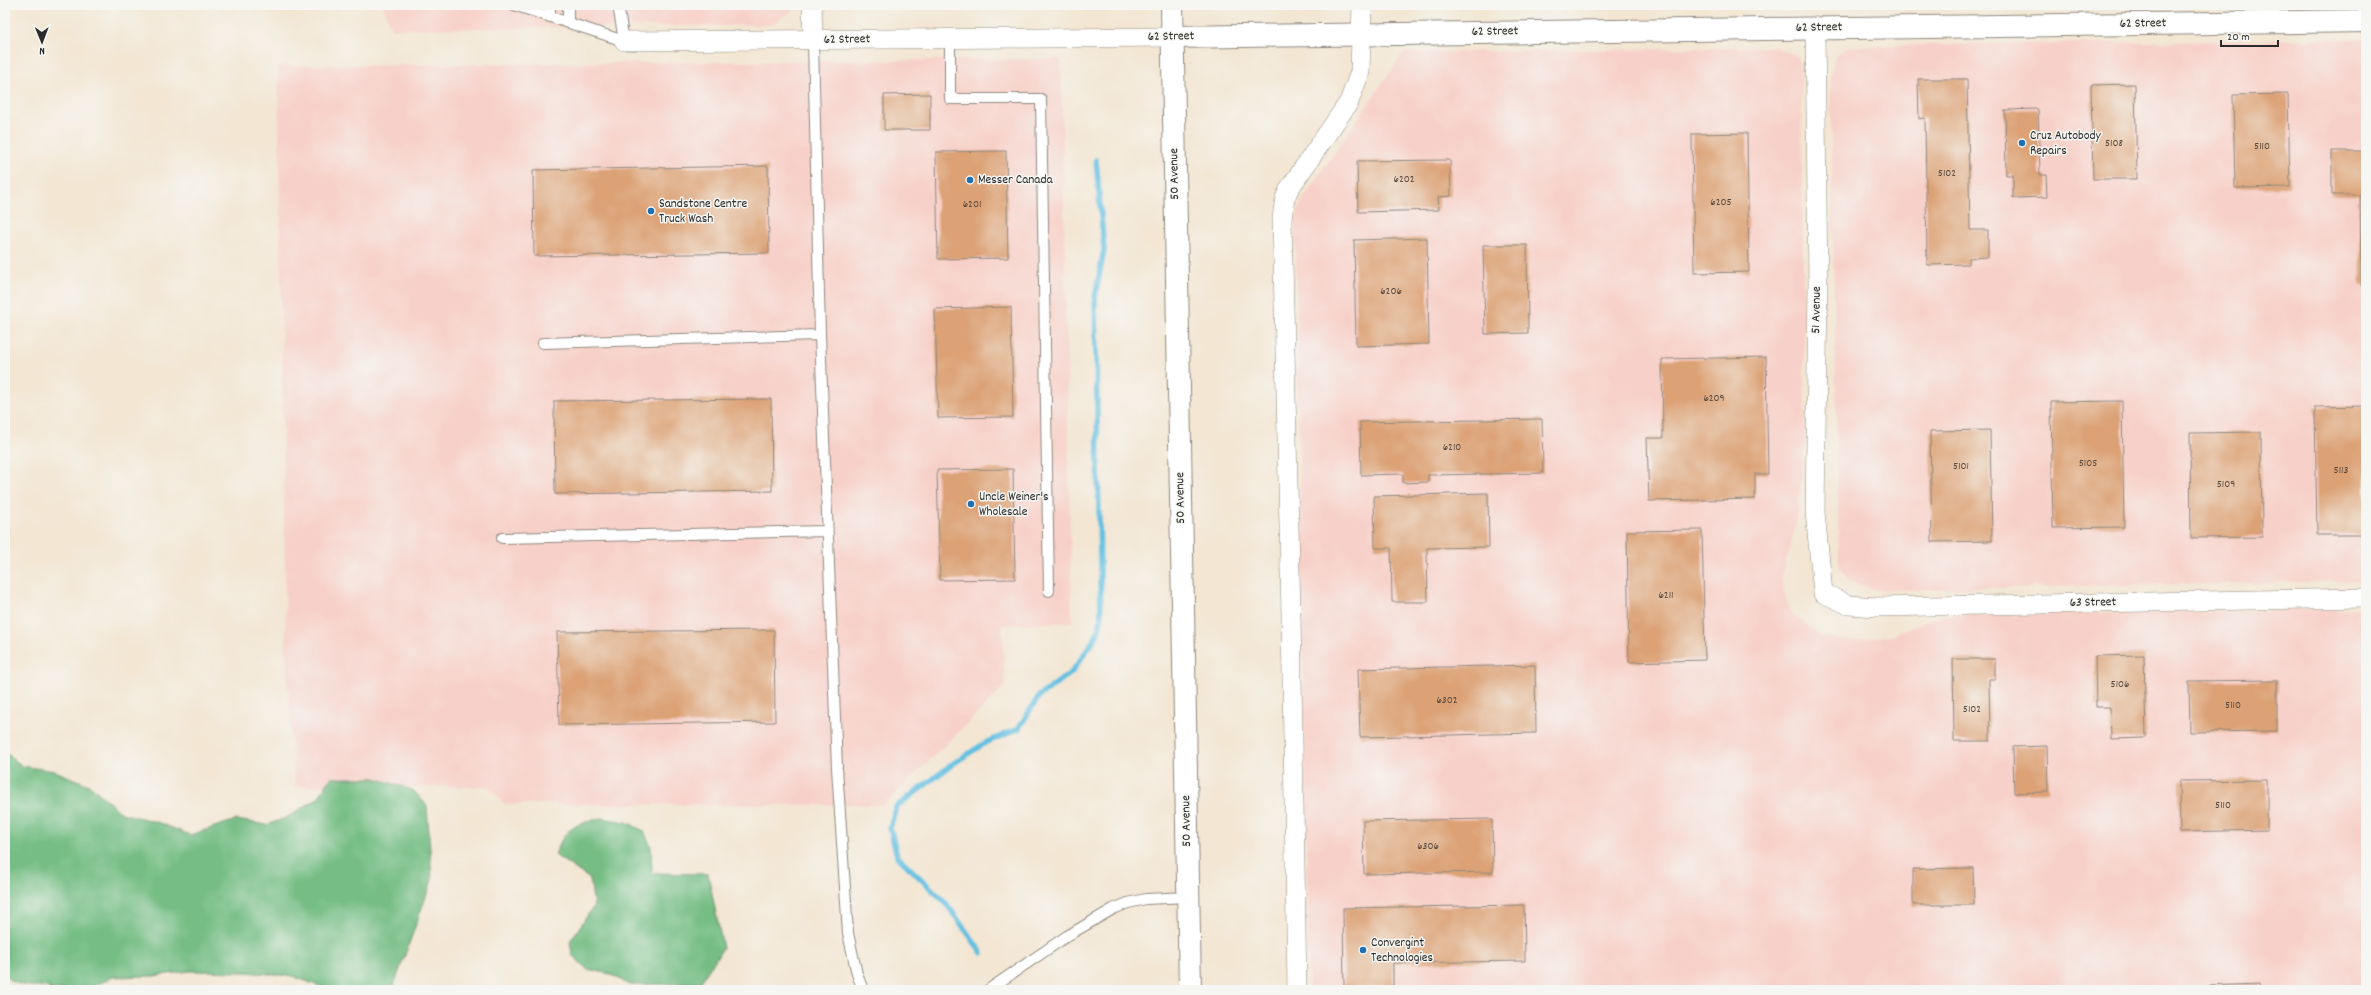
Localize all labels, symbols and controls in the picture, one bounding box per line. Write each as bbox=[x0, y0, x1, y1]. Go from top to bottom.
street label: 62 Street bbox=[2120, 14, 2167, 34]
street label: 62 Street bbox=[1796, 18, 1843, 38]
north arrow bbox=[22, 22, 62, 62]
street label: 62 Street bbox=[1472, 22, 1519, 42]
scale bar bbox=[2221, 22, 2278, 48]
street label: 62 Street bbox=[1148, 27, 1195, 47]
text: 20 m bbox=[2227, 29, 2250, 46]
street label: 62 Street bbox=[824, 30, 871, 50]
text: N bbox=[39, 42, 45, 58]
place label: Cruz Autobody Repairs bbox=[2030, 127, 2102, 161]
house number: 5108 bbox=[2105, 136, 2123, 152]
marker: Cruz Autobody Repairs bbox=[2017, 138, 2027, 148]
house number: 5110 bbox=[2254, 139, 2270, 155]
street label: 50 Avenue bbox=[1165, 148, 1185, 200]
house number: 5102 bbox=[1938, 166, 1956, 182]
place label: Messer Canada bbox=[978, 171, 1054, 190]
house number: 6202 bbox=[1394, 172, 1415, 188]
marker: Messer Canada bbox=[965, 175, 975, 185]
place label: Sandstone Centre Truck Wash bbox=[659, 195, 747, 229]
house number: 6205 bbox=[1710, 195, 1732, 211]
house number: 6201 bbox=[963, 197, 981, 213]
marker: Sandstone Centre Truck Wash bbox=[646, 206, 656, 216]
house number: 6206 bbox=[1380, 284, 1402, 300]
street label: 51 Avenue bbox=[1807, 286, 1827, 334]
house number: 6209 bbox=[1703, 391, 1725, 407]
house number: 6210 bbox=[1443, 440, 1461, 456]
house number: 5105 bbox=[2079, 456, 2097, 472]
house number: 5101 bbox=[1953, 459, 1969, 475]
house number: 5113 bbox=[2334, 463, 2349, 479]
street label: 50 Avenue bbox=[1171, 472, 1191, 524]
house number: 5109 bbox=[2217, 477, 2235, 493]
place label: Uncle Weiner's Wholesale bbox=[979, 488, 1048, 522]
marker: Uncle Weiner's Wholesale bbox=[966, 499, 976, 509]
house number: 6211 bbox=[1658, 588, 1674, 604]
street label: 63 Street bbox=[2069, 593, 2117, 613]
house number: 5106 bbox=[2111, 677, 2129, 693]
house number: 6302 bbox=[1436, 693, 1458, 709]
house number: 5110 bbox=[2225, 698, 2241, 714]
house number: 5102 bbox=[1963, 702, 1981, 718]
street label: 50 Avenue bbox=[1177, 795, 1197, 847]
house number: 5110 bbox=[2215, 798, 2231, 814]
house number: 6306 bbox=[1417, 839, 1439, 855]
place label: Convergint Technologies bbox=[1371, 934, 1433, 968]
marker: Convergint Technologies bbox=[1358, 945, 1368, 955]

